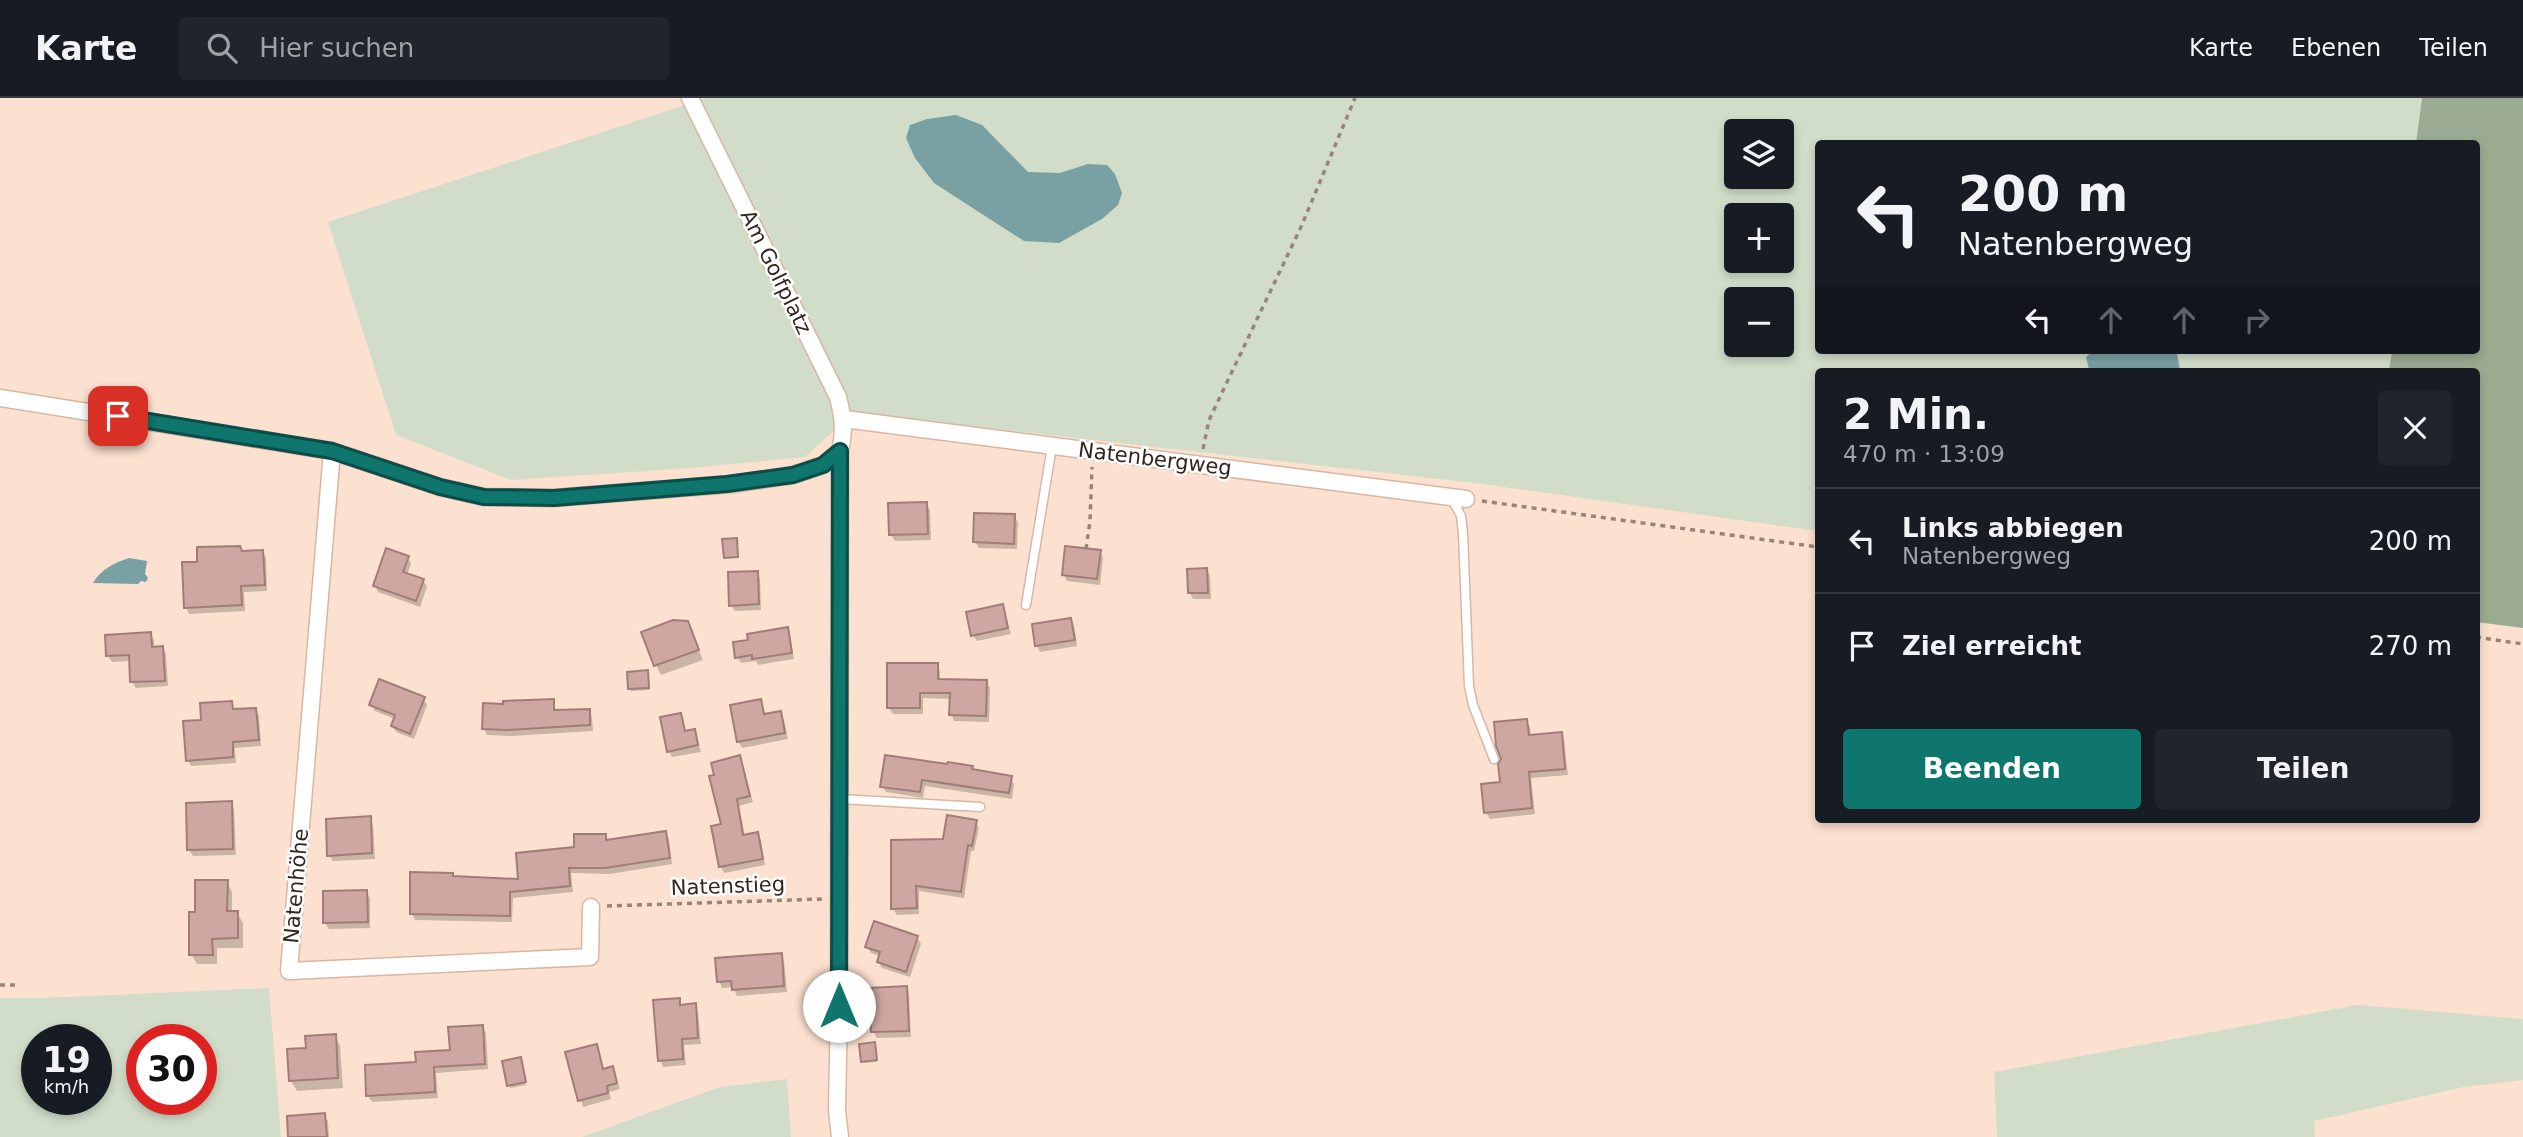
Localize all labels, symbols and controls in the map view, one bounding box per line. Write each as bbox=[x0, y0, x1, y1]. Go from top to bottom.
search box bbox=[179, 17, 669, 80]
text: Karte bbox=[35, 29, 137, 68]
icon: search bbox=[203, 29, 241, 67]
text: Hier suchen bbox=[259, 33, 414, 63]
text: Karte bbox=[2189, 34, 2253, 62]
text: Ebenen bbox=[2291, 34, 2381, 62]
text: Teilen bbox=[2419, 34, 2488, 62]
map controls bbox=[1724, 119, 1794, 357]
button: layers bbox=[1724, 119, 1794, 189]
text: 200 m bbox=[1958, 166, 2128, 223]
icon: left bbox=[1843, 168, 1934, 259]
button: + bbox=[1724, 203, 1794, 273]
street label: Am Golfplatz bbox=[736, 206, 816, 338]
text: Natenbergweg bbox=[1958, 225, 2193, 263]
button: − bbox=[1724, 287, 1794, 357]
icon: left bbox=[2019, 301, 2057, 339]
icon: ahead bbox=[2092, 301, 2130, 339]
icon: ahead bbox=[2165, 301, 2203, 339]
icon: right bbox=[2238, 301, 2276, 339]
pin bbox=[88, 386, 148, 446]
text: 2 Min. bbox=[1843, 390, 1989, 439]
button: close bbox=[2378, 391, 2452, 465]
icon: arrive bbox=[99, 397, 137, 435]
street label: Natenbergweg bbox=[1077, 438, 1233, 480]
text: 470 m · 13:09 bbox=[1843, 441, 2005, 467]
text: Links abbiegen bbox=[1902, 513, 2124, 543]
icon: left bbox=[1843, 522, 1881, 560]
text: 200 m bbox=[2369, 526, 2452, 556]
text: Natenbergweg bbox=[1902, 543, 2071, 569]
icon: arrive bbox=[1843, 627, 1881, 665]
text: Ziel erreicht bbox=[1902, 631, 2082, 661]
text: 270 m bbox=[2369, 631, 2452, 661]
button: Beenden bbox=[1843, 729, 2141, 809]
button: Teilen bbox=[2155, 729, 2452, 809]
street label: Natenhöhe bbox=[279, 827, 313, 945]
street label: Natenstieg bbox=[670, 872, 786, 900]
position arrow bbox=[802, 969, 876, 1043]
speed limit sign: 30 bbox=[126, 1024, 217, 1115]
text: 19 bbox=[42, 1040, 91, 1080]
text: km/h bbox=[44, 1076, 89, 1097]

